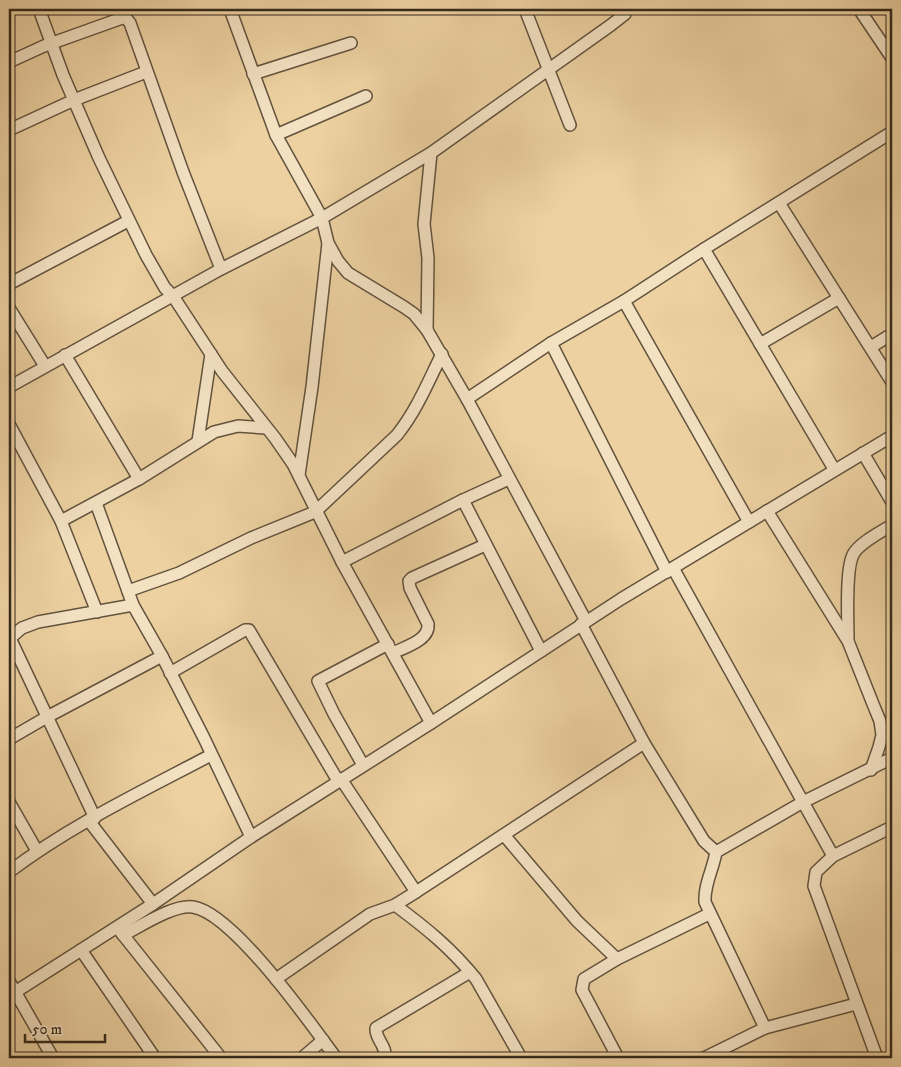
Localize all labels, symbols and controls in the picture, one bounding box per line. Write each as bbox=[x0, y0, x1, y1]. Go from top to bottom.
scale bar bbox=[25, 1012, 105, 1044]
text: 50 m bbox=[32, 1020, 62, 1039]

